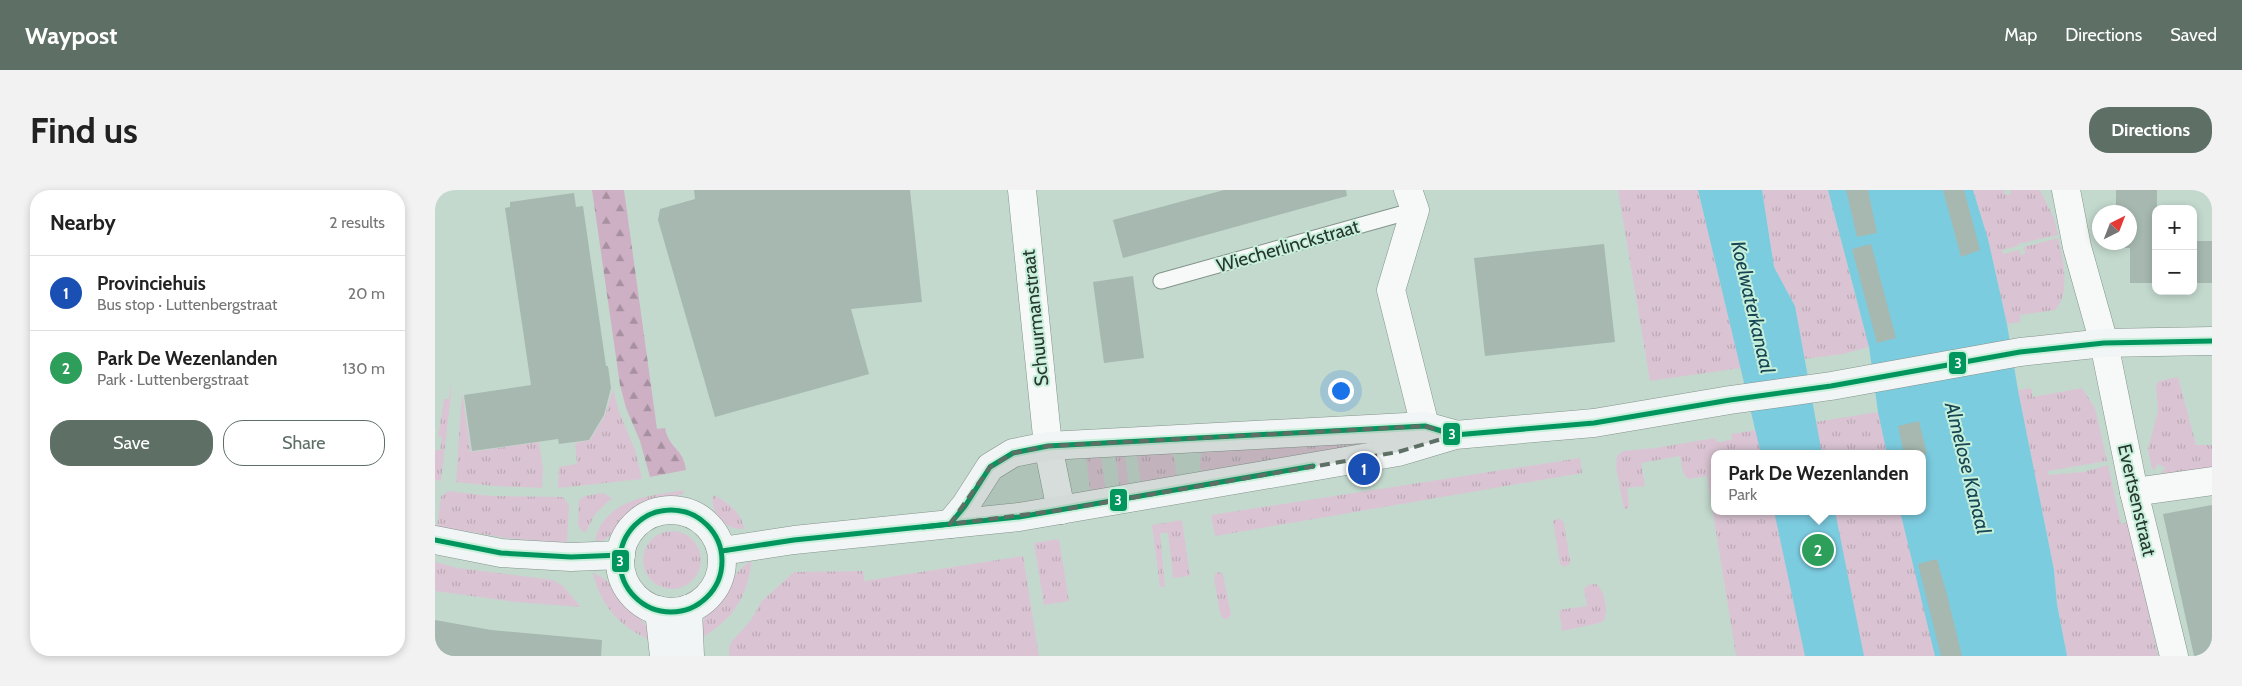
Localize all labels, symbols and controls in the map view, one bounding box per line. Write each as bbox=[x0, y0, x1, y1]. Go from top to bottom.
text: Waypost bbox=[25, 21, 117, 50]
text: Map bbox=[2004, 24, 2037, 46]
text: Directions bbox=[2065, 24, 2142, 46]
text: Saved bbox=[2170, 24, 2217, 46]
button: Directions bbox=[2089, 107, 2212, 153]
text: Find us bbox=[30, 109, 138, 152]
north arrow bbox=[2092, 205, 2137, 250]
map controls bbox=[2152, 205, 2197, 295]
button: + bbox=[2152, 205, 2197, 250]
text: Nearby bbox=[50, 210, 116, 235]
text: 2 results bbox=[329, 213, 385, 232]
street label: Wiecherlinckstraat bbox=[1214, 215, 1362, 277]
water label: Koelwaterkanaal bbox=[1726, 238, 1780, 376]
street label: Schuurmanstraat bbox=[1016, 248, 1054, 387]
button: − bbox=[2152, 250, 2197, 295]
text: Provinciehuis bbox=[97, 272, 206, 295]
text: 1 bbox=[63, 284, 69, 303]
text: 20 m bbox=[348, 284, 385, 303]
text: Bus stop · Luttenbergstraat bbox=[97, 295, 277, 314]
text: Park De Wezenlanden bbox=[97, 347, 277, 370]
line badge: 3 bbox=[1948, 351, 1967, 375]
text: 3 bbox=[1954, 354, 1962, 372]
text: 2 bbox=[62, 359, 70, 378]
text: 130 m bbox=[342, 359, 385, 378]
text: Park · Luttenbergstraat bbox=[97, 370, 249, 389]
your location bbox=[1328, 378, 1354, 404]
water label: Almelose Kanaal bbox=[1940, 399, 1996, 537]
button: Save bbox=[50, 420, 213, 466]
button: Share bbox=[223, 420, 385, 466]
line badge: 3 bbox=[1442, 422, 1461, 446]
text: 3 bbox=[1448, 425, 1456, 443]
street label: Evertsenstraat bbox=[2113, 442, 2161, 559]
pin: 1 bbox=[1348, 450, 1380, 488]
popup bbox=[1711, 450, 1926, 515]
text: Park De Wezenlanden bbox=[1728, 462, 1909, 485]
text: Park bbox=[1728, 485, 1757, 504]
line badge: 3 bbox=[1109, 488, 1128, 512]
text: 3 bbox=[1114, 491, 1122, 509]
pin: 2 bbox=[1802, 531, 1834, 569]
line badge: 3 bbox=[611, 549, 630, 573]
text: 3 bbox=[616, 552, 624, 570]

